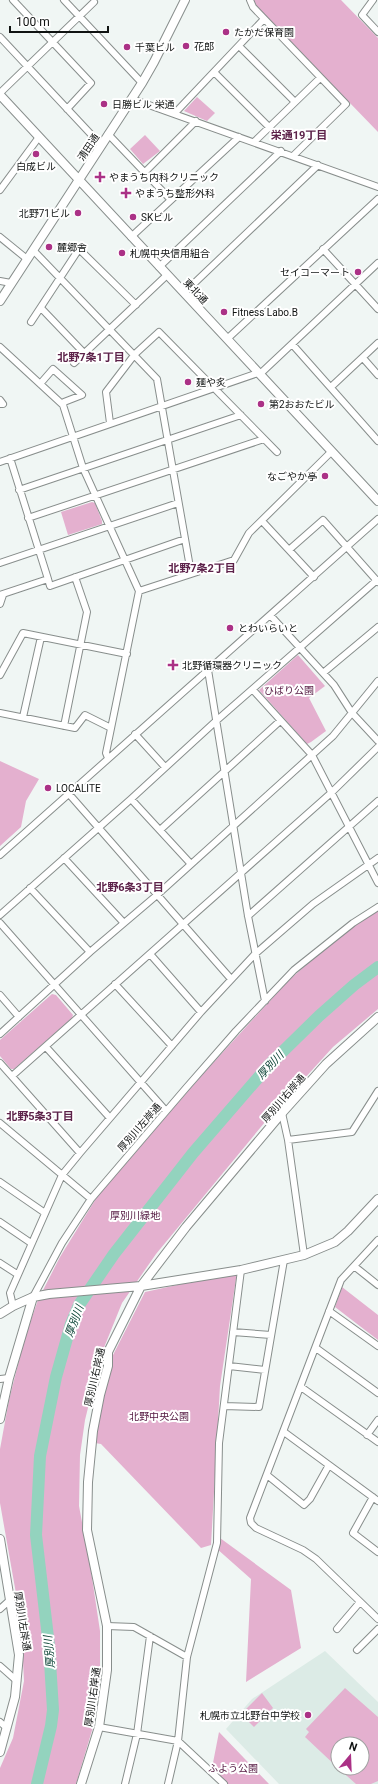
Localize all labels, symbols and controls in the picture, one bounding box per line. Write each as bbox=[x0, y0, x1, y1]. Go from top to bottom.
scale bar bbox=[10, 8, 108, 34]
text: 100 m bbox=[16, 15, 50, 29]
marker: たかだ保育園 bbox=[221, 27, 231, 37]
place label: たかだ保育園 bbox=[234, 27, 294, 38]
marker: 花郎 bbox=[181, 41, 191, 51]
place label: 花郎 bbox=[194, 41, 214, 52]
marker: 千葉ビル bbox=[122, 42, 132, 52]
place label: 千葉ビル bbox=[135, 42, 175, 53]
marker: 日勝ビル 栄通 bbox=[99, 99, 109, 109]
place label: 日勝ビル 栄通 bbox=[112, 99, 174, 110]
district label: 栄通19丁目 bbox=[271, 129, 327, 142]
street label: 清田通 bbox=[75, 132, 101, 163]
marker: 白成ビル bbox=[31, 149, 41, 159]
place label: 白成ビル bbox=[16, 161, 56, 172]
marker: やまうち内科クリニック bbox=[94, 171, 106, 183]
place label: やまうち内科クリニック bbox=[109, 172, 219, 183]
marker: やまうち整形外科 bbox=[120, 187, 132, 199]
place label: やまうち整形外科 bbox=[135, 188, 215, 199]
place label: 北野71ビル bbox=[19, 208, 70, 219]
marker: 北野71ビル bbox=[73, 208, 83, 218]
marker: SKビル bbox=[128, 212, 138, 222]
place label: SKビル bbox=[141, 212, 173, 223]
marker: 麓郷舎 bbox=[44, 242, 54, 252]
place label: 麓郷舎 bbox=[57, 242, 87, 253]
marker: 札幌中央信用組合 bbox=[117, 248, 127, 258]
place label: 札幌中央信用組合 bbox=[130, 248, 210, 259]
place label: セイコーマート bbox=[280, 267, 350, 278]
marker: セイコーマート bbox=[353, 267, 363, 277]
street label: 東北通 bbox=[181, 277, 210, 306]
marker: Fitness Labo.B bbox=[219, 307, 229, 317]
place label: Fitness Labo.B bbox=[232, 307, 298, 318]
district label: 北野7条1丁目 bbox=[57, 351, 125, 364]
marker: 麺や炙 bbox=[183, 377, 193, 387]
place label: 麺や炙 bbox=[196, 377, 226, 388]
marker: 第2おおたビル bbox=[256, 399, 266, 409]
place label: 第2おおたビル bbox=[269, 399, 335, 410]
place label: なごやか亭 bbox=[267, 471, 317, 482]
marker: なごやか亭 bbox=[320, 471, 330, 481]
district label: 北野7条2丁目 bbox=[168, 562, 236, 575]
marker: とわいらいと bbox=[225, 623, 235, 633]
place label: とわいらいと bbox=[238, 623, 298, 634]
marker: 北野循環器クリニック bbox=[167, 659, 179, 671]
place label: 北野循環器クリニック bbox=[182, 660, 282, 671]
park label: ひばり公園 bbox=[264, 685, 314, 696]
marker: LOCALITE bbox=[43, 783, 53, 793]
place label: LOCALITE bbox=[56, 783, 101, 794]
district label: 北野6条3丁目 bbox=[96, 881, 164, 894]
water label: 厚別川 bbox=[254, 1048, 287, 1082]
street label: 厚別川右岸通 bbox=[260, 1072, 307, 1125]
street label: 厚別川左岸通 bbox=[116, 1101, 163, 1154]
district label: 北野5条3丁目 bbox=[6, 1110, 74, 1123]
park label: 厚別川緑地 bbox=[110, 1210, 161, 1221]
water label: 厚別川 bbox=[63, 1303, 87, 1339]
street label: 厚別川右岸通 bbox=[82, 1347, 107, 1408]
park label: 北野中央公園 bbox=[129, 1411, 189, 1422]
street label: 厚別川左岸通 bbox=[12, 1591, 33, 1652]
water label: 厚別川 bbox=[41, 1634, 57, 1669]
street label: 厚別川右岸通 bbox=[83, 1667, 102, 1728]
place label: 札幌市立北野台中学校 bbox=[200, 1710, 300, 1721]
marker: 札幌市立北野台中学校 bbox=[303, 1710, 313, 1720]
north arrow bbox=[330, 1736, 370, 1776]
text: N bbox=[347, 1740, 359, 1755]
park label: ふよう公園 bbox=[208, 1763, 258, 1774]

